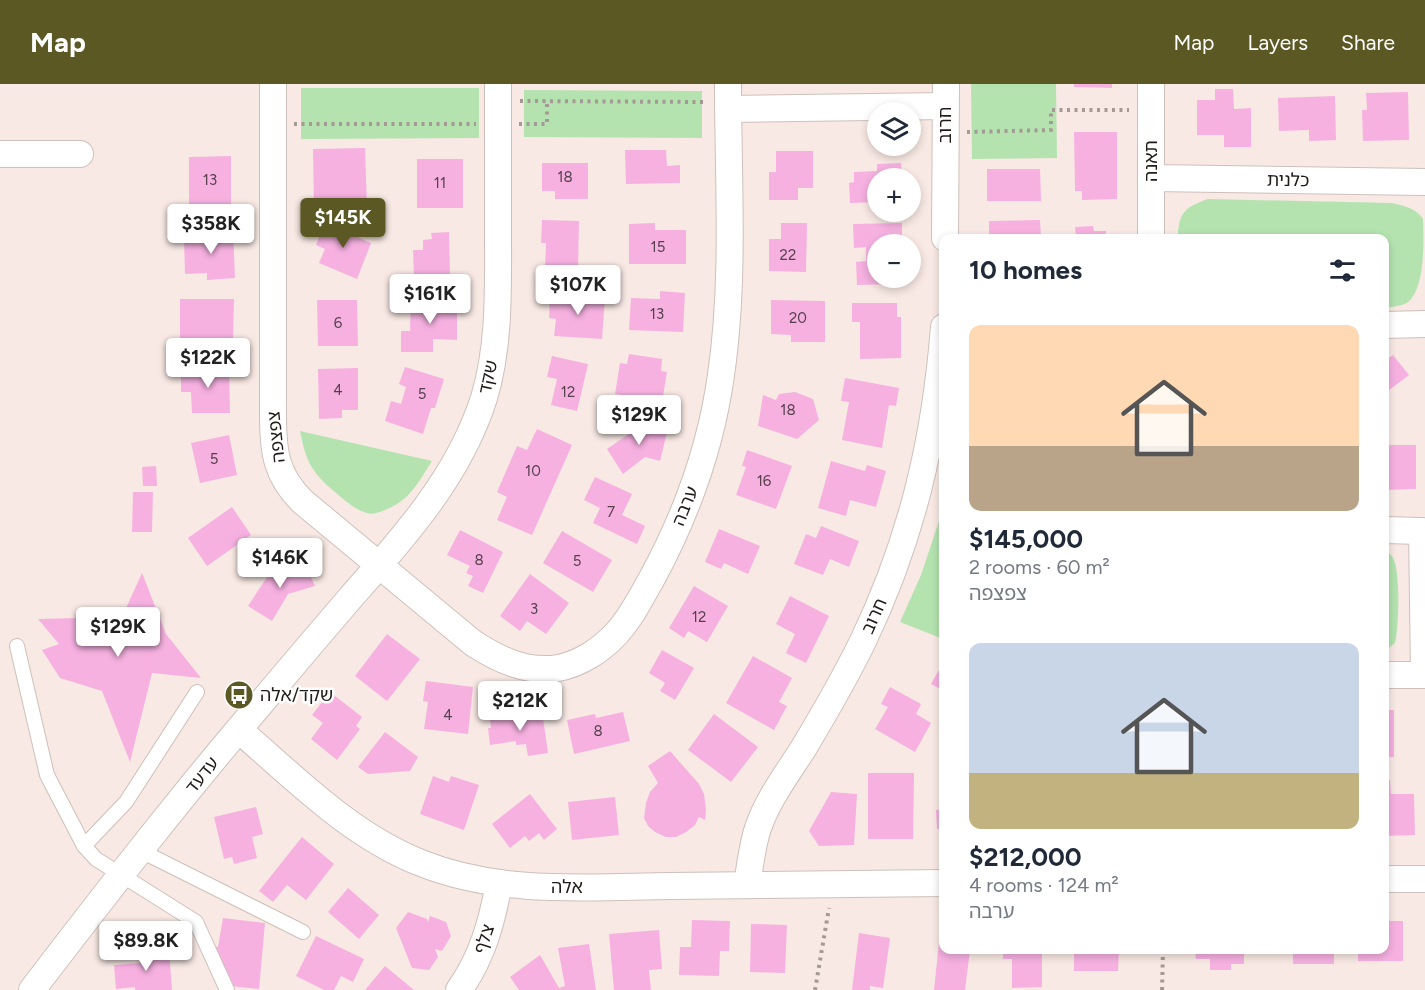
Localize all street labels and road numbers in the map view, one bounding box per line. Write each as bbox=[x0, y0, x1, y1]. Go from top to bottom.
street label: חרוב bbox=[934, 107, 956, 143]
street label: תאנה bbox=[1140, 140, 1162, 182]
street label: כלנית bbox=[1267, 169, 1309, 191]
street label: שקד bbox=[474, 358, 502, 396]
street label: צפצפה bbox=[262, 410, 290, 464]
street label: ערבה bbox=[667, 483, 703, 529]
street label: חרוב bbox=[856, 595, 892, 637]
street label: עדעד bbox=[181, 752, 223, 798]
street label: אלה bbox=[551, 876, 583, 898]
street label: צלף bbox=[469, 921, 499, 957]

